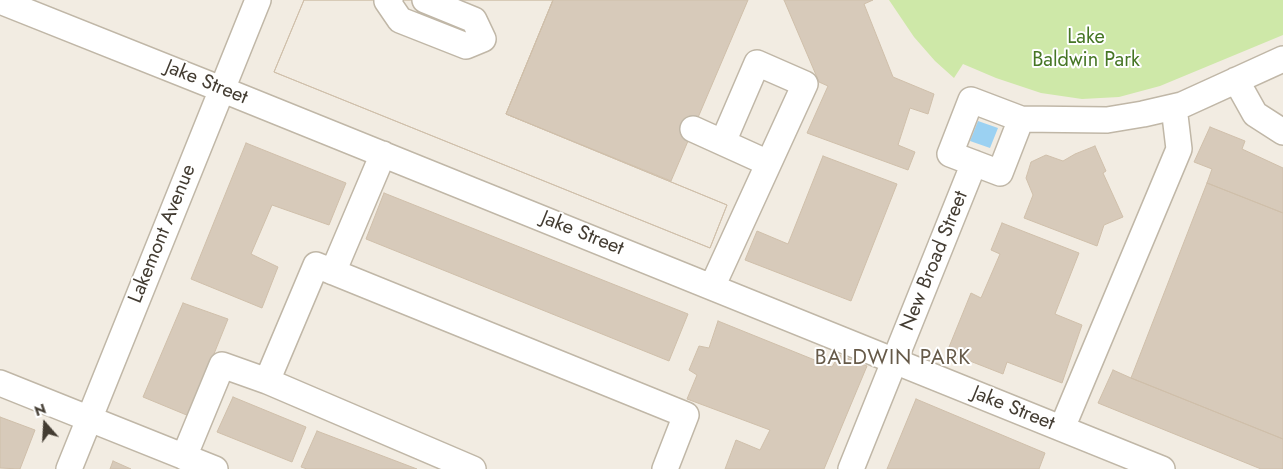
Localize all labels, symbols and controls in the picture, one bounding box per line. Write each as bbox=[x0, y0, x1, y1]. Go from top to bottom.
park label: Lake Baldwin Park bbox=[1032, 26, 1140, 73]
street label: Jake Street bbox=[161, 56, 251, 110]
street label: Lakemont Avenue bbox=[124, 161, 202, 307]
street label: New Broad Street bbox=[896, 188, 974, 334]
street label: Jake Street bbox=[537, 207, 627, 261]
district label: BALDWIN PARK bbox=[813, 346, 973, 372]
street label: Jake Street bbox=[968, 382, 1058, 436]
north arrow bbox=[20, 399, 70, 449]
text: N bbox=[32, 399, 49, 421]

